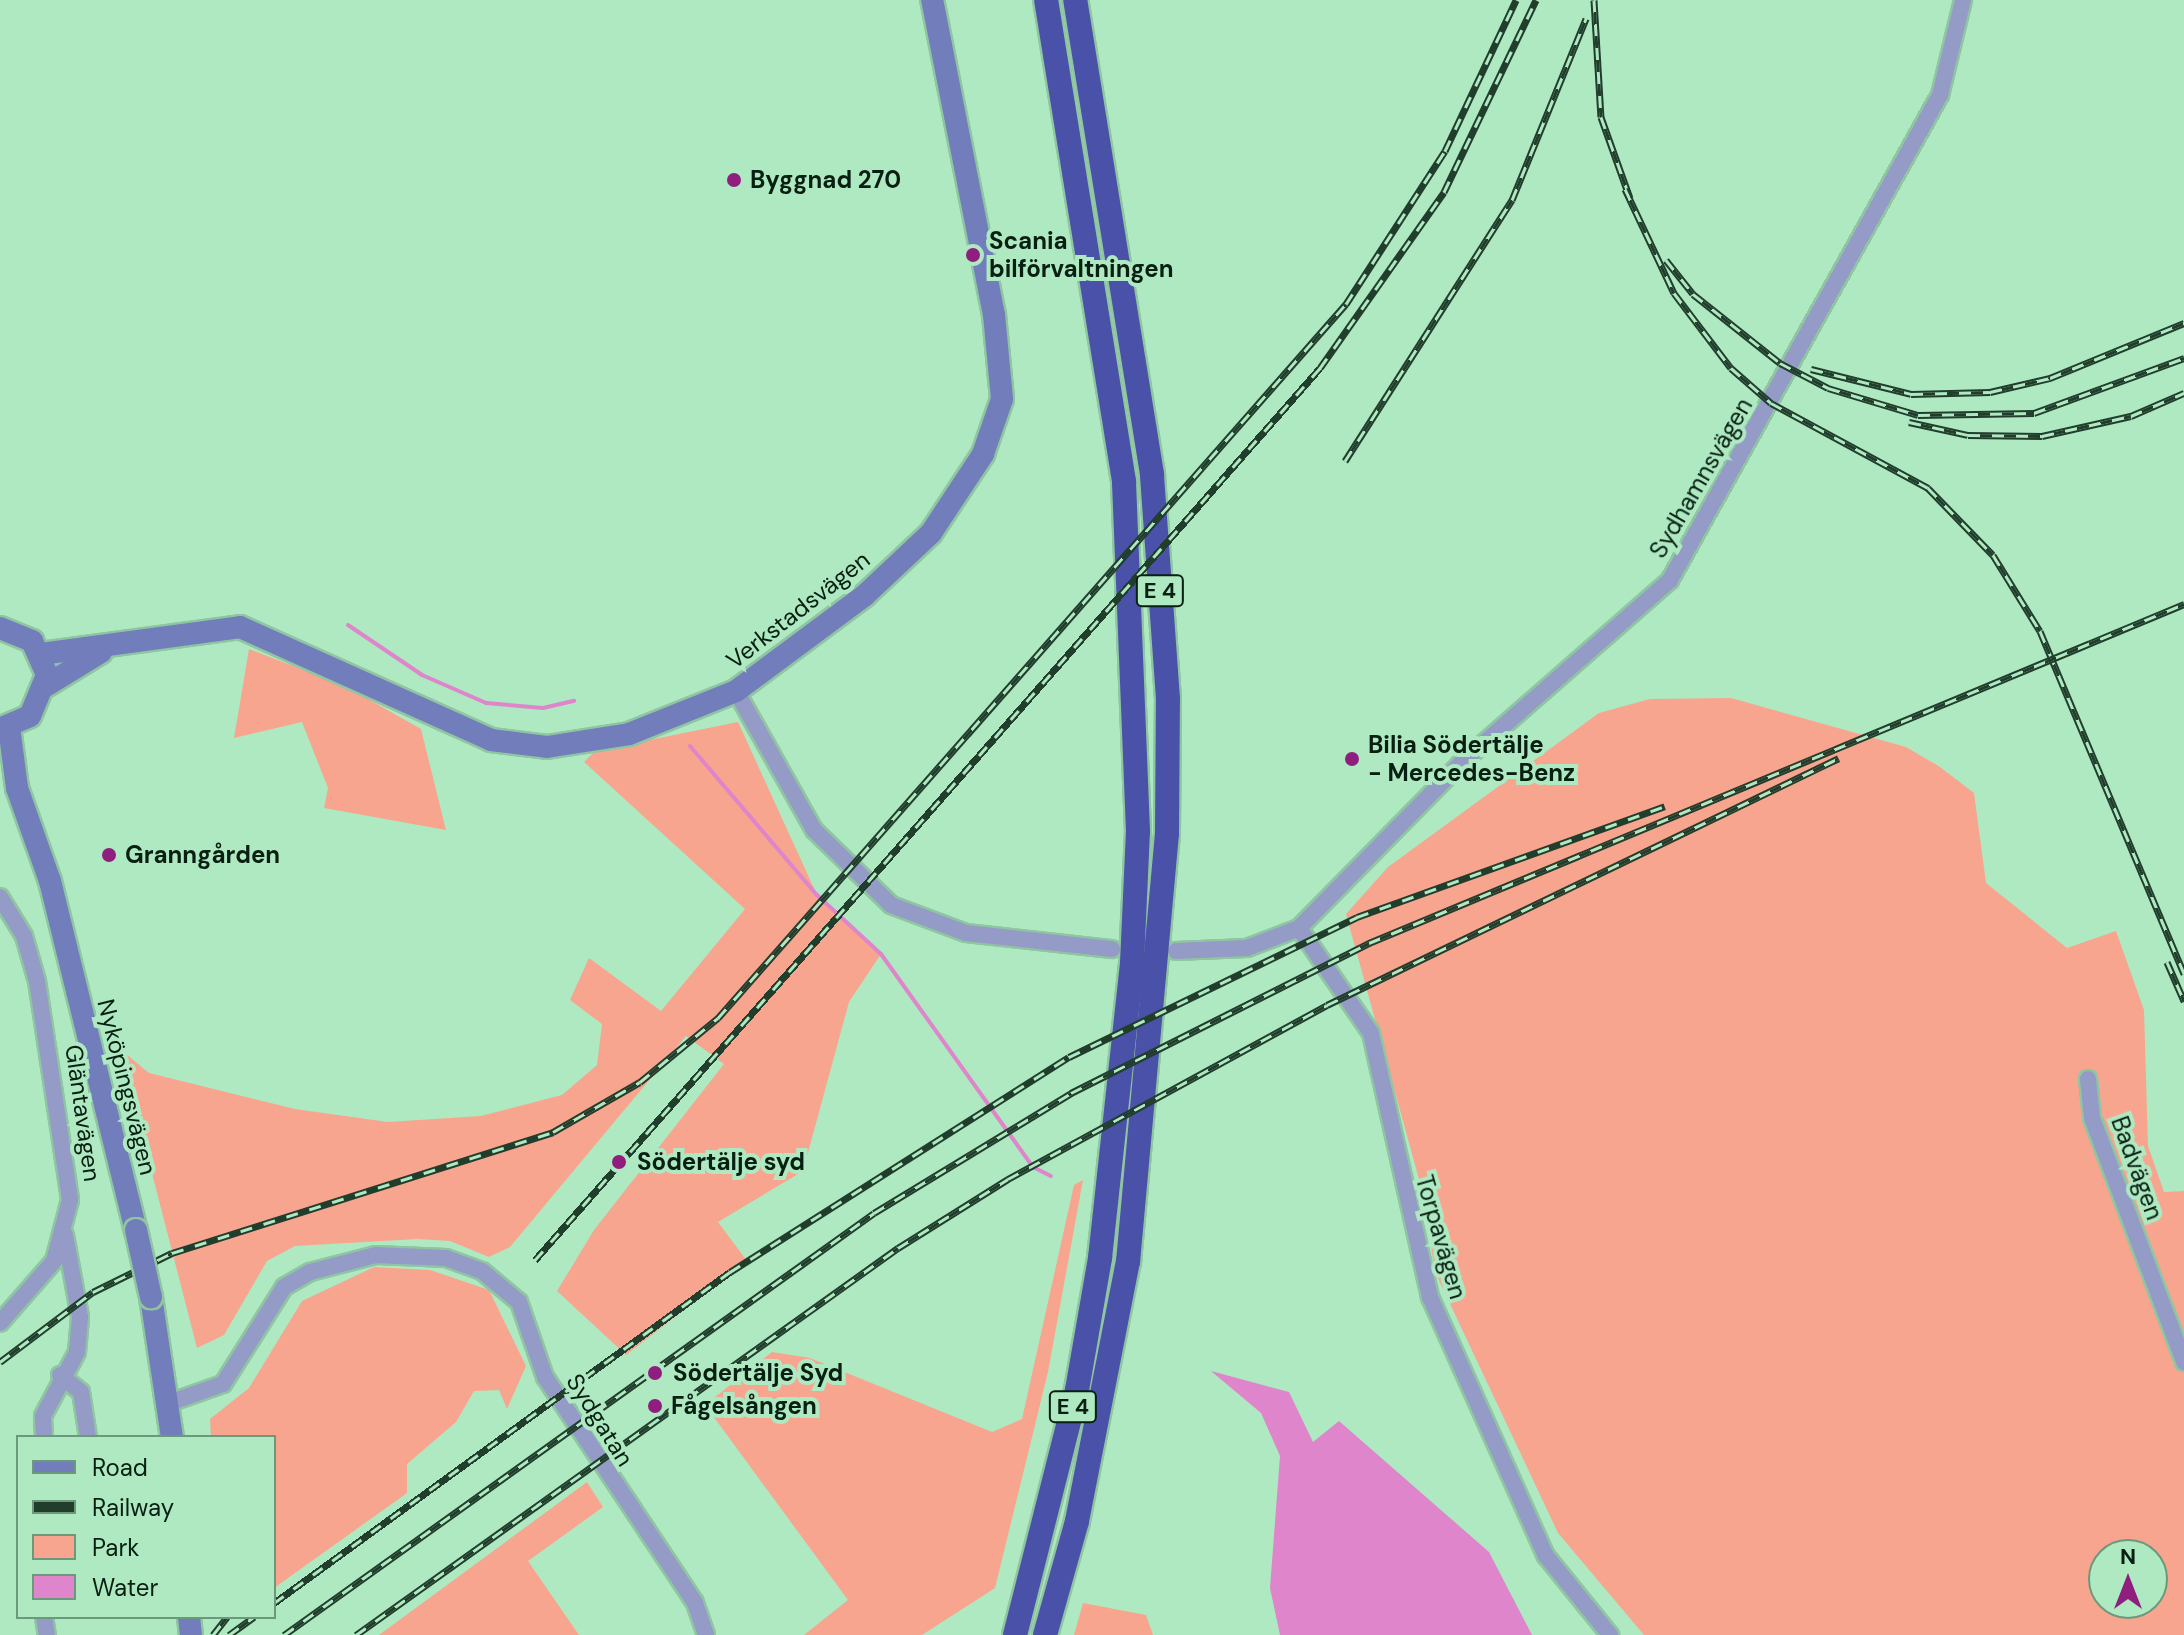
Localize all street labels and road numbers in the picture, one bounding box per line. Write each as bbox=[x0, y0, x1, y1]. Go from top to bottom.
street label: Sydhamnsvägen bbox=[1644, 393, 1758, 563]
street label: Verkstadsvägen bbox=[720, 545, 876, 675]
road number: E 4 bbox=[1134, 573, 1186, 609]
street label: Nyköpingsvägen bbox=[91, 996, 163, 1178]
street label: Gläntavägen bbox=[59, 1043, 107, 1183]
street label: Badvägen bbox=[2105, 1112, 2169, 1224]
street label: Torpavägen bbox=[1410, 1172, 1472, 1302]
street label: Sydgatan bbox=[560, 1368, 640, 1472]
road number: E 4 bbox=[1047, 1389, 1099, 1425]

